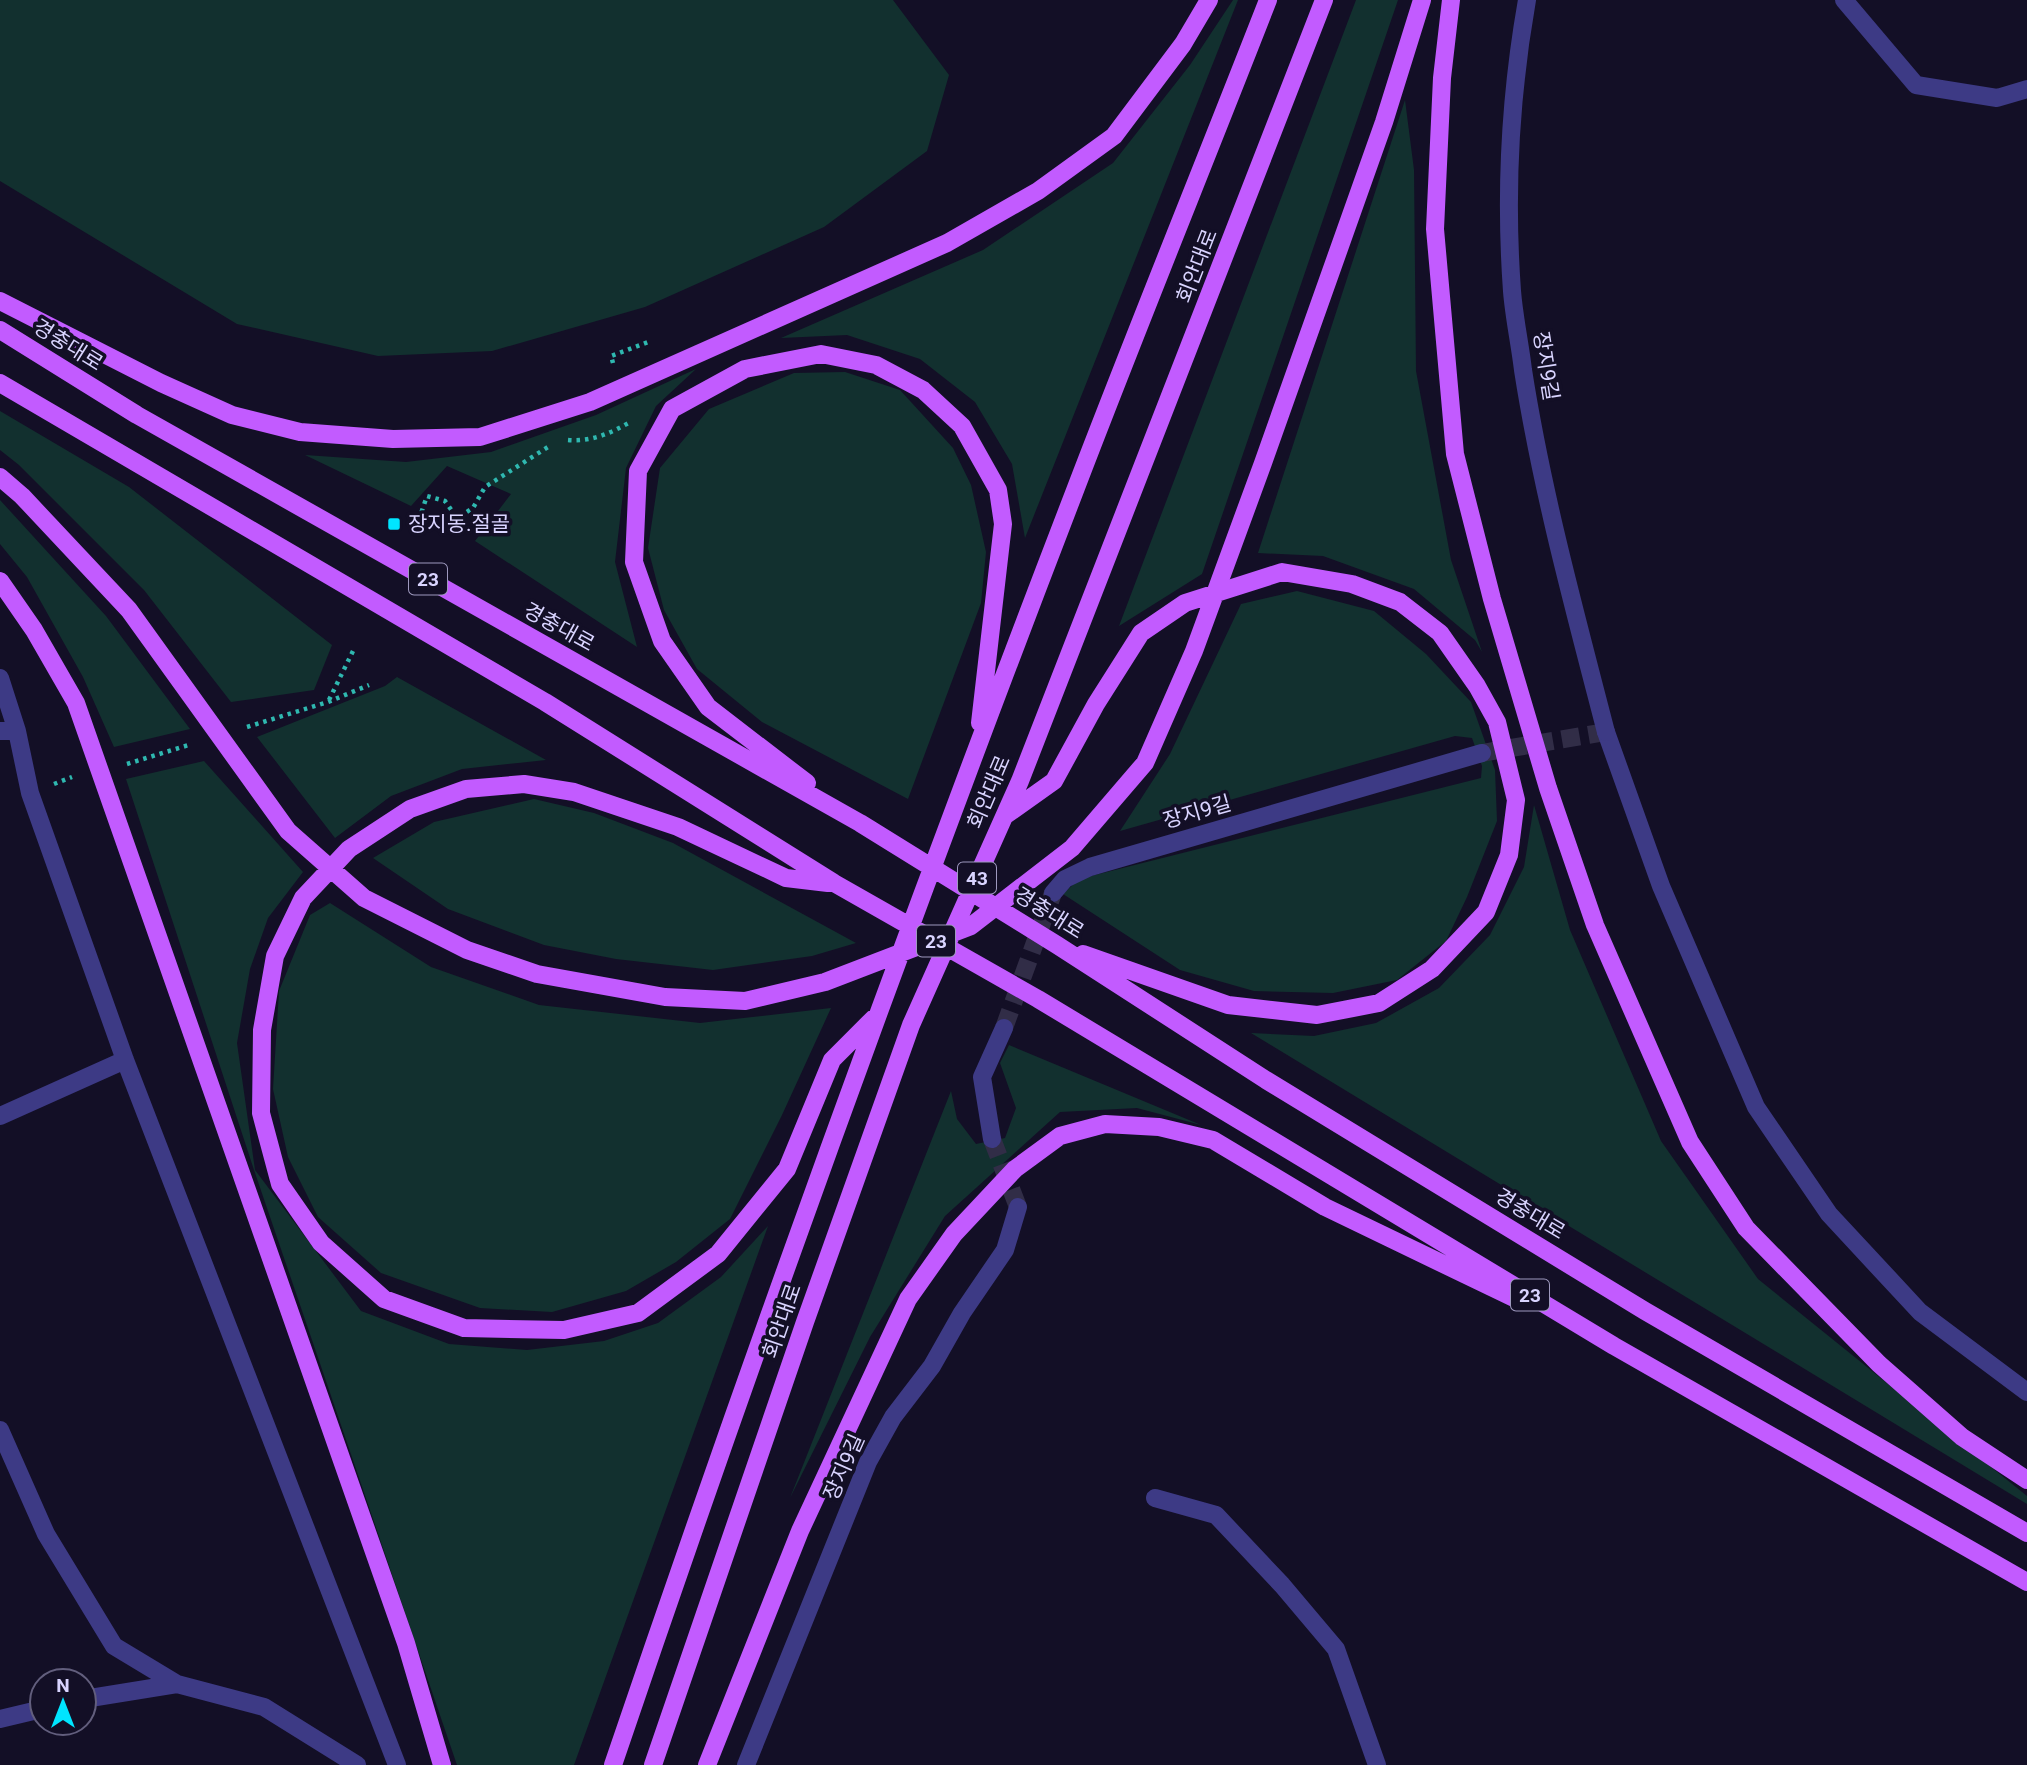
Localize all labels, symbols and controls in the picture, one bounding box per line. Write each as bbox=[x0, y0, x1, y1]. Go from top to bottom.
street label: 회안대로 bbox=[1172, 226, 1222, 306]
street label: 경충대로 bbox=[29, 314, 107, 376]
street label: 장지9길 bbox=[1529, 330, 1563, 402]
place label: 장지동.절골 bbox=[408, 512, 510, 536]
marker: 장지동.절골 bbox=[386, 516, 402, 532]
road number: 23 bbox=[409, 564, 447, 594]
street label: 경충대로 bbox=[519, 598, 599, 656]
street label: 회안대로 bbox=[963, 752, 1015, 832]
street label: 장지9길 bbox=[1160, 791, 1234, 833]
road number: 43 bbox=[958, 862, 996, 894]
street label: 경충대로 bbox=[1010, 882, 1088, 944]
road number: 23 bbox=[917, 925, 955, 956]
street label: 경충대로 bbox=[1491, 1184, 1569, 1244]
road number: 23 bbox=[1511, 1280, 1549, 1310]
street label: 회안대로 bbox=[758, 1281, 806, 1361]
street label: 장지9길 bbox=[819, 1430, 869, 1504]
north arrow bbox=[28, 1667, 98, 1737]
text: N bbox=[56, 1674, 70, 1697]

